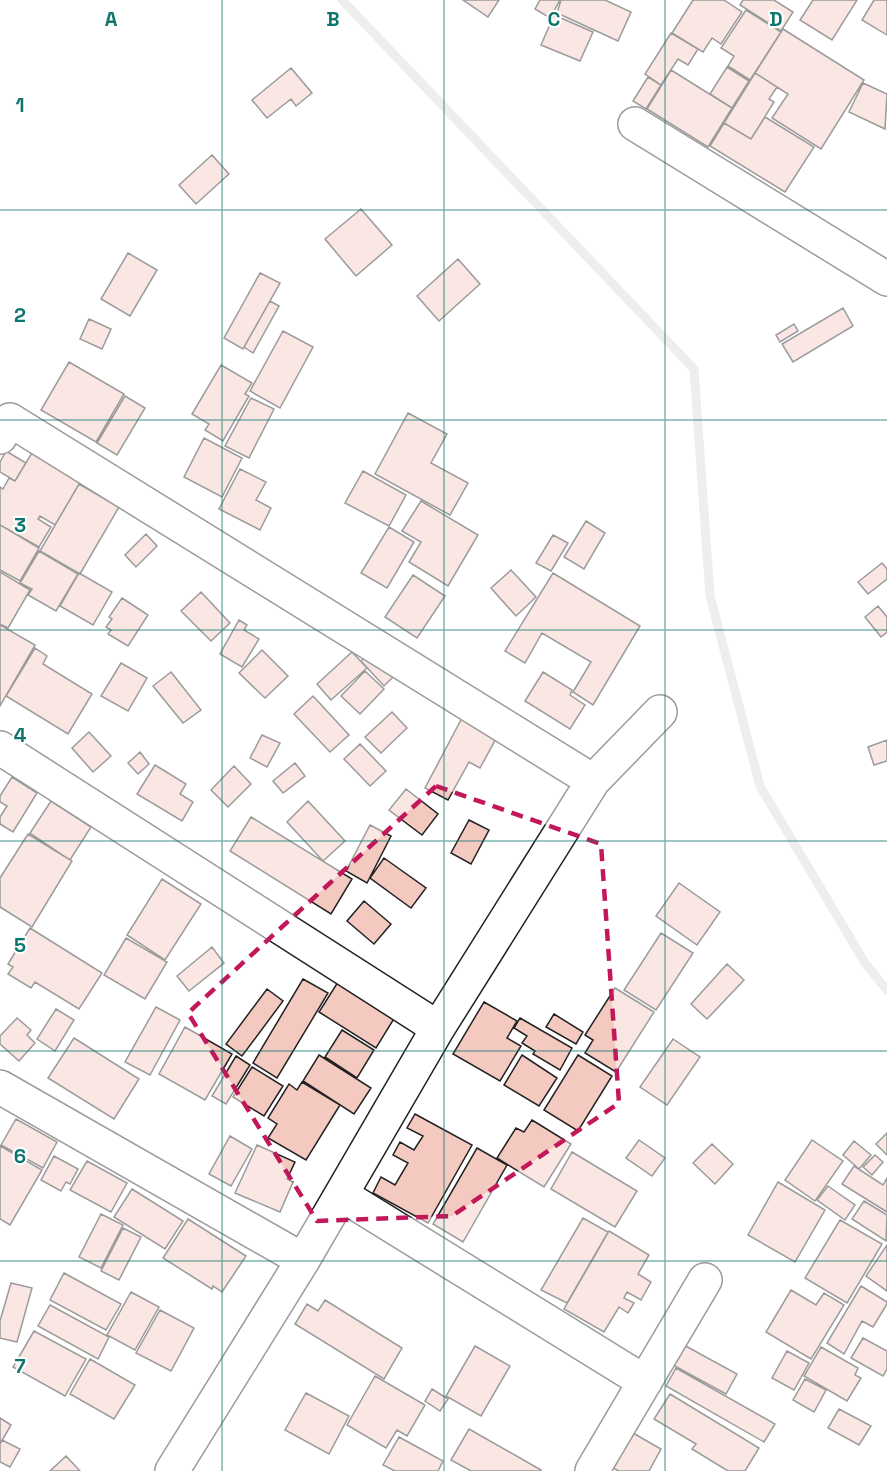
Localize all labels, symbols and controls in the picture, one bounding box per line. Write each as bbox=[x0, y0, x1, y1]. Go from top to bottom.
text: A bbox=[105, 6, 118, 32]
text: B bbox=[326, 6, 340, 32]
text: C bbox=[548, 6, 561, 32]
text: D bbox=[769, 6, 783, 32]
text: 1 bbox=[15, 92, 25, 118]
text: 2 bbox=[14, 302, 26, 328]
text: 3 bbox=[14, 512, 26, 538]
text: 4 bbox=[14, 722, 27, 748]
text: 5 bbox=[14, 932, 26, 958]
text: 6 bbox=[14, 1143, 26, 1169]
text: 7 bbox=[14, 1353, 26, 1379]

